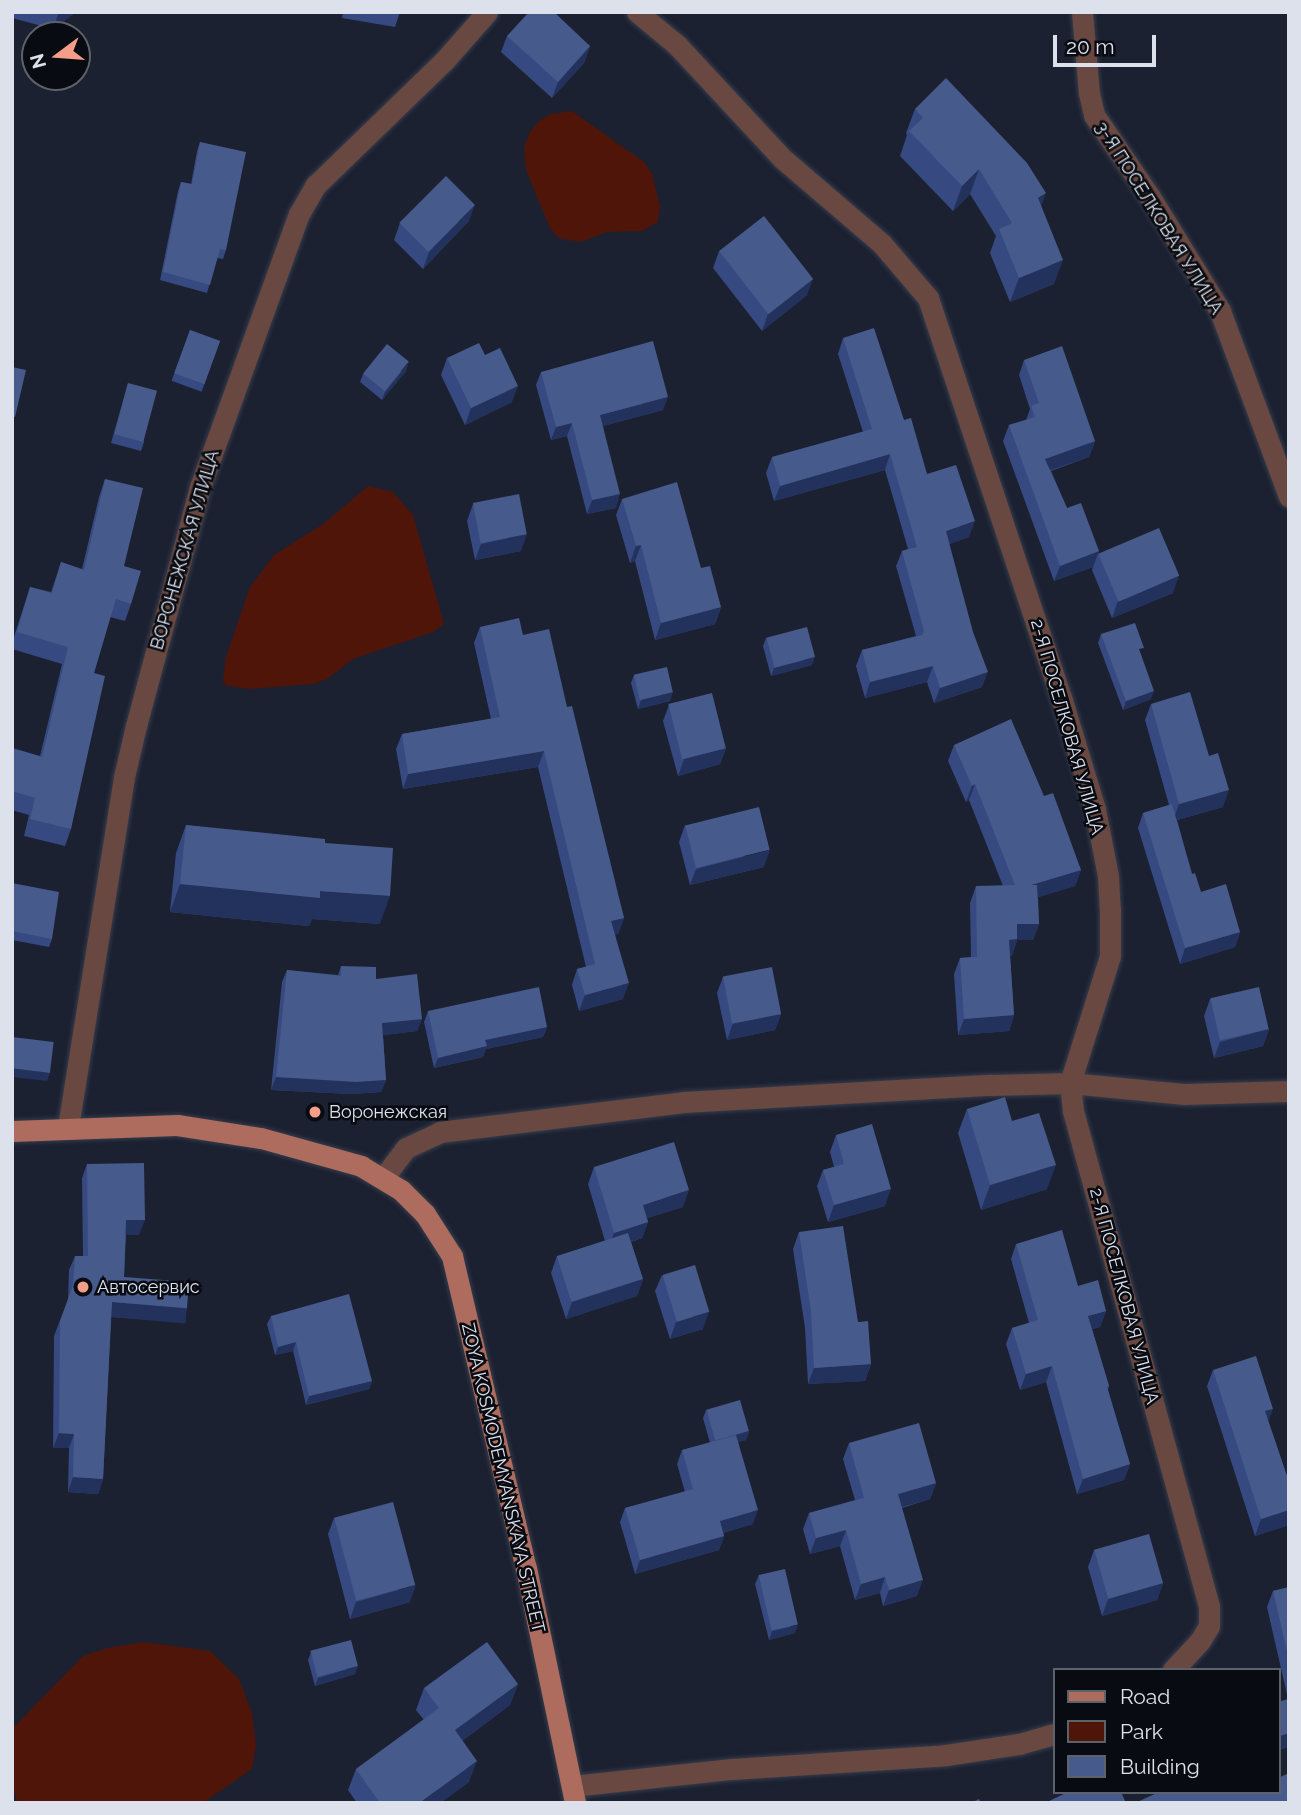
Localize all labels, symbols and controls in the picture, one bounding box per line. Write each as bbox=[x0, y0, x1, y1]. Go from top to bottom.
north arrow bbox=[21, 21, 91, 91]
scale bar bbox=[1056, 21, 1159, 65]
text: 20 m bbox=[1066, 34, 1114, 59]
text: N bbox=[25, 51, 50, 71]
street label: 3-Я ПОСЕЛКОВАЯ УЛИЦА bbox=[1091, 118, 1227, 318]
street label: ВОРОНЕЖСКАЯ УЛИЦА bbox=[146, 448, 224, 652]
street label: 2-Я ПОСЕЛКОВАЯ УЛИЦА bbox=[1026, 617, 1108, 837]
place label: Воронежская bbox=[329, 1101, 447, 1123]
marker: Воронежская bbox=[307, 1104, 323, 1120]
street label: 2-Я ПОСЕЛКОВАЯ УЛИЦА bbox=[1085, 1185, 1163, 1407]
place label: Автосервис bbox=[97, 1276, 200, 1298]
marker: Автосервис bbox=[75, 1279, 91, 1295]
street label: ZOYA KOSMODEMYANSKAYA STREET bbox=[457, 1321, 549, 1635]
legend bbox=[1052, 1668, 1280, 1794]
text: Road bbox=[1120, 1684, 1170, 1709]
text: Park bbox=[1120, 1719, 1163, 1744]
text: Building bbox=[1120, 1754, 1200, 1779]

